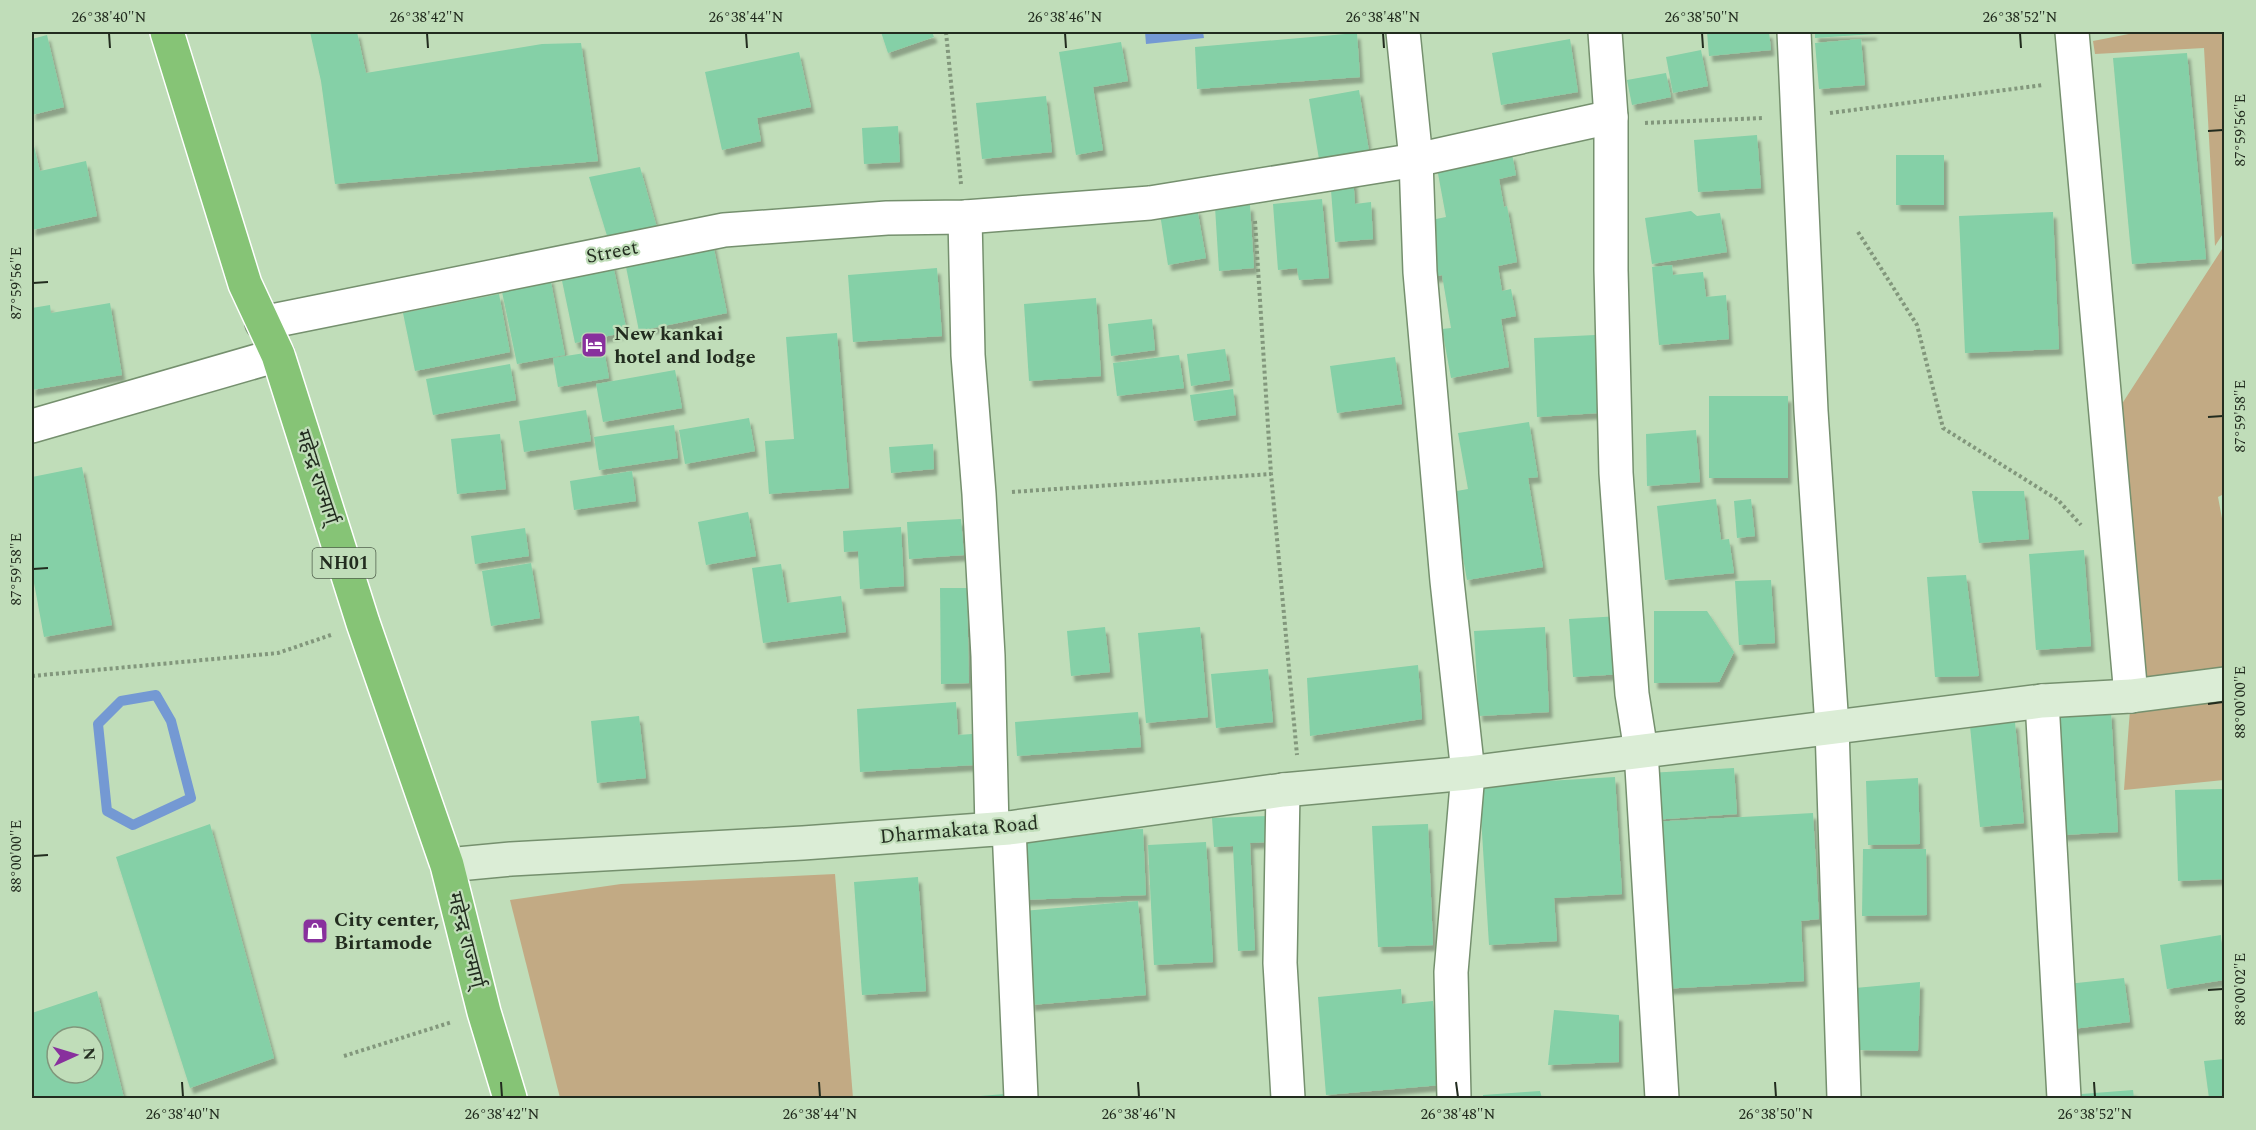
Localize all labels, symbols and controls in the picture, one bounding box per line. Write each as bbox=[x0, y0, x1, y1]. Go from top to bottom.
text: 26°38'40"N bbox=[72, 6, 147, 29]
text: 26°38'42"N bbox=[390, 6, 465, 29]
text: 26°38'44"N bbox=[709, 6, 784, 29]
text: 26°38'46"N bbox=[1028, 6, 1103, 29]
text: 26°38'48"N bbox=[1346, 6, 1421, 29]
text: 26°38'50"N bbox=[1665, 6, 1740, 29]
text: 26°38'52"N bbox=[1983, 6, 2058, 29]
text: 87°59'56"E bbox=[2229, 94, 2252, 166]
street label: Street bbox=[583, 232, 641, 272]
text: 87°59'56"E bbox=[5, 247, 28, 319]
place label: New kankai hotel and lodge bbox=[614, 319, 756, 372]
hotel icon: New kankai hotel and lodge bbox=[579, 330, 609, 360]
text: 87°59'58"E bbox=[2229, 380, 2252, 452]
street label: महेन्द्र राज्मार्ग् bbox=[288, 426, 347, 531]
text: 87°59'58"E bbox=[5, 533, 28, 605]
road number: NH01 bbox=[312, 548, 376, 578]
text: 88°00'00"E bbox=[2229, 666, 2252, 738]
street label: Dharmakata Road bbox=[878, 808, 1040, 852]
text: 88°00'00"E bbox=[5, 820, 28, 892]
street label: महेन्द्र राज्मार्ग् bbox=[440, 889, 493, 994]
place label: City center, Birtamode bbox=[334, 905, 439, 958]
shop icon: City center, Birtamode bbox=[300, 916, 330, 946]
text: 88°00'02"E bbox=[2229, 953, 2252, 1025]
north arrow bbox=[45, 1025, 105, 1085]
text: N bbox=[77, 1047, 101, 1061]
text: 26°38'40"N bbox=[146, 1103, 221, 1126]
text: 26°38'42"N bbox=[465, 1103, 540, 1126]
text: 26°38'44"N bbox=[783, 1103, 858, 1126]
text: 26°38'46"N bbox=[1102, 1103, 1177, 1126]
text: 26°38'48"N bbox=[1421, 1103, 1496, 1126]
text: 26°38'50"N bbox=[1739, 1103, 1814, 1126]
text: 26°38'52"N bbox=[2058, 1103, 2133, 1126]

